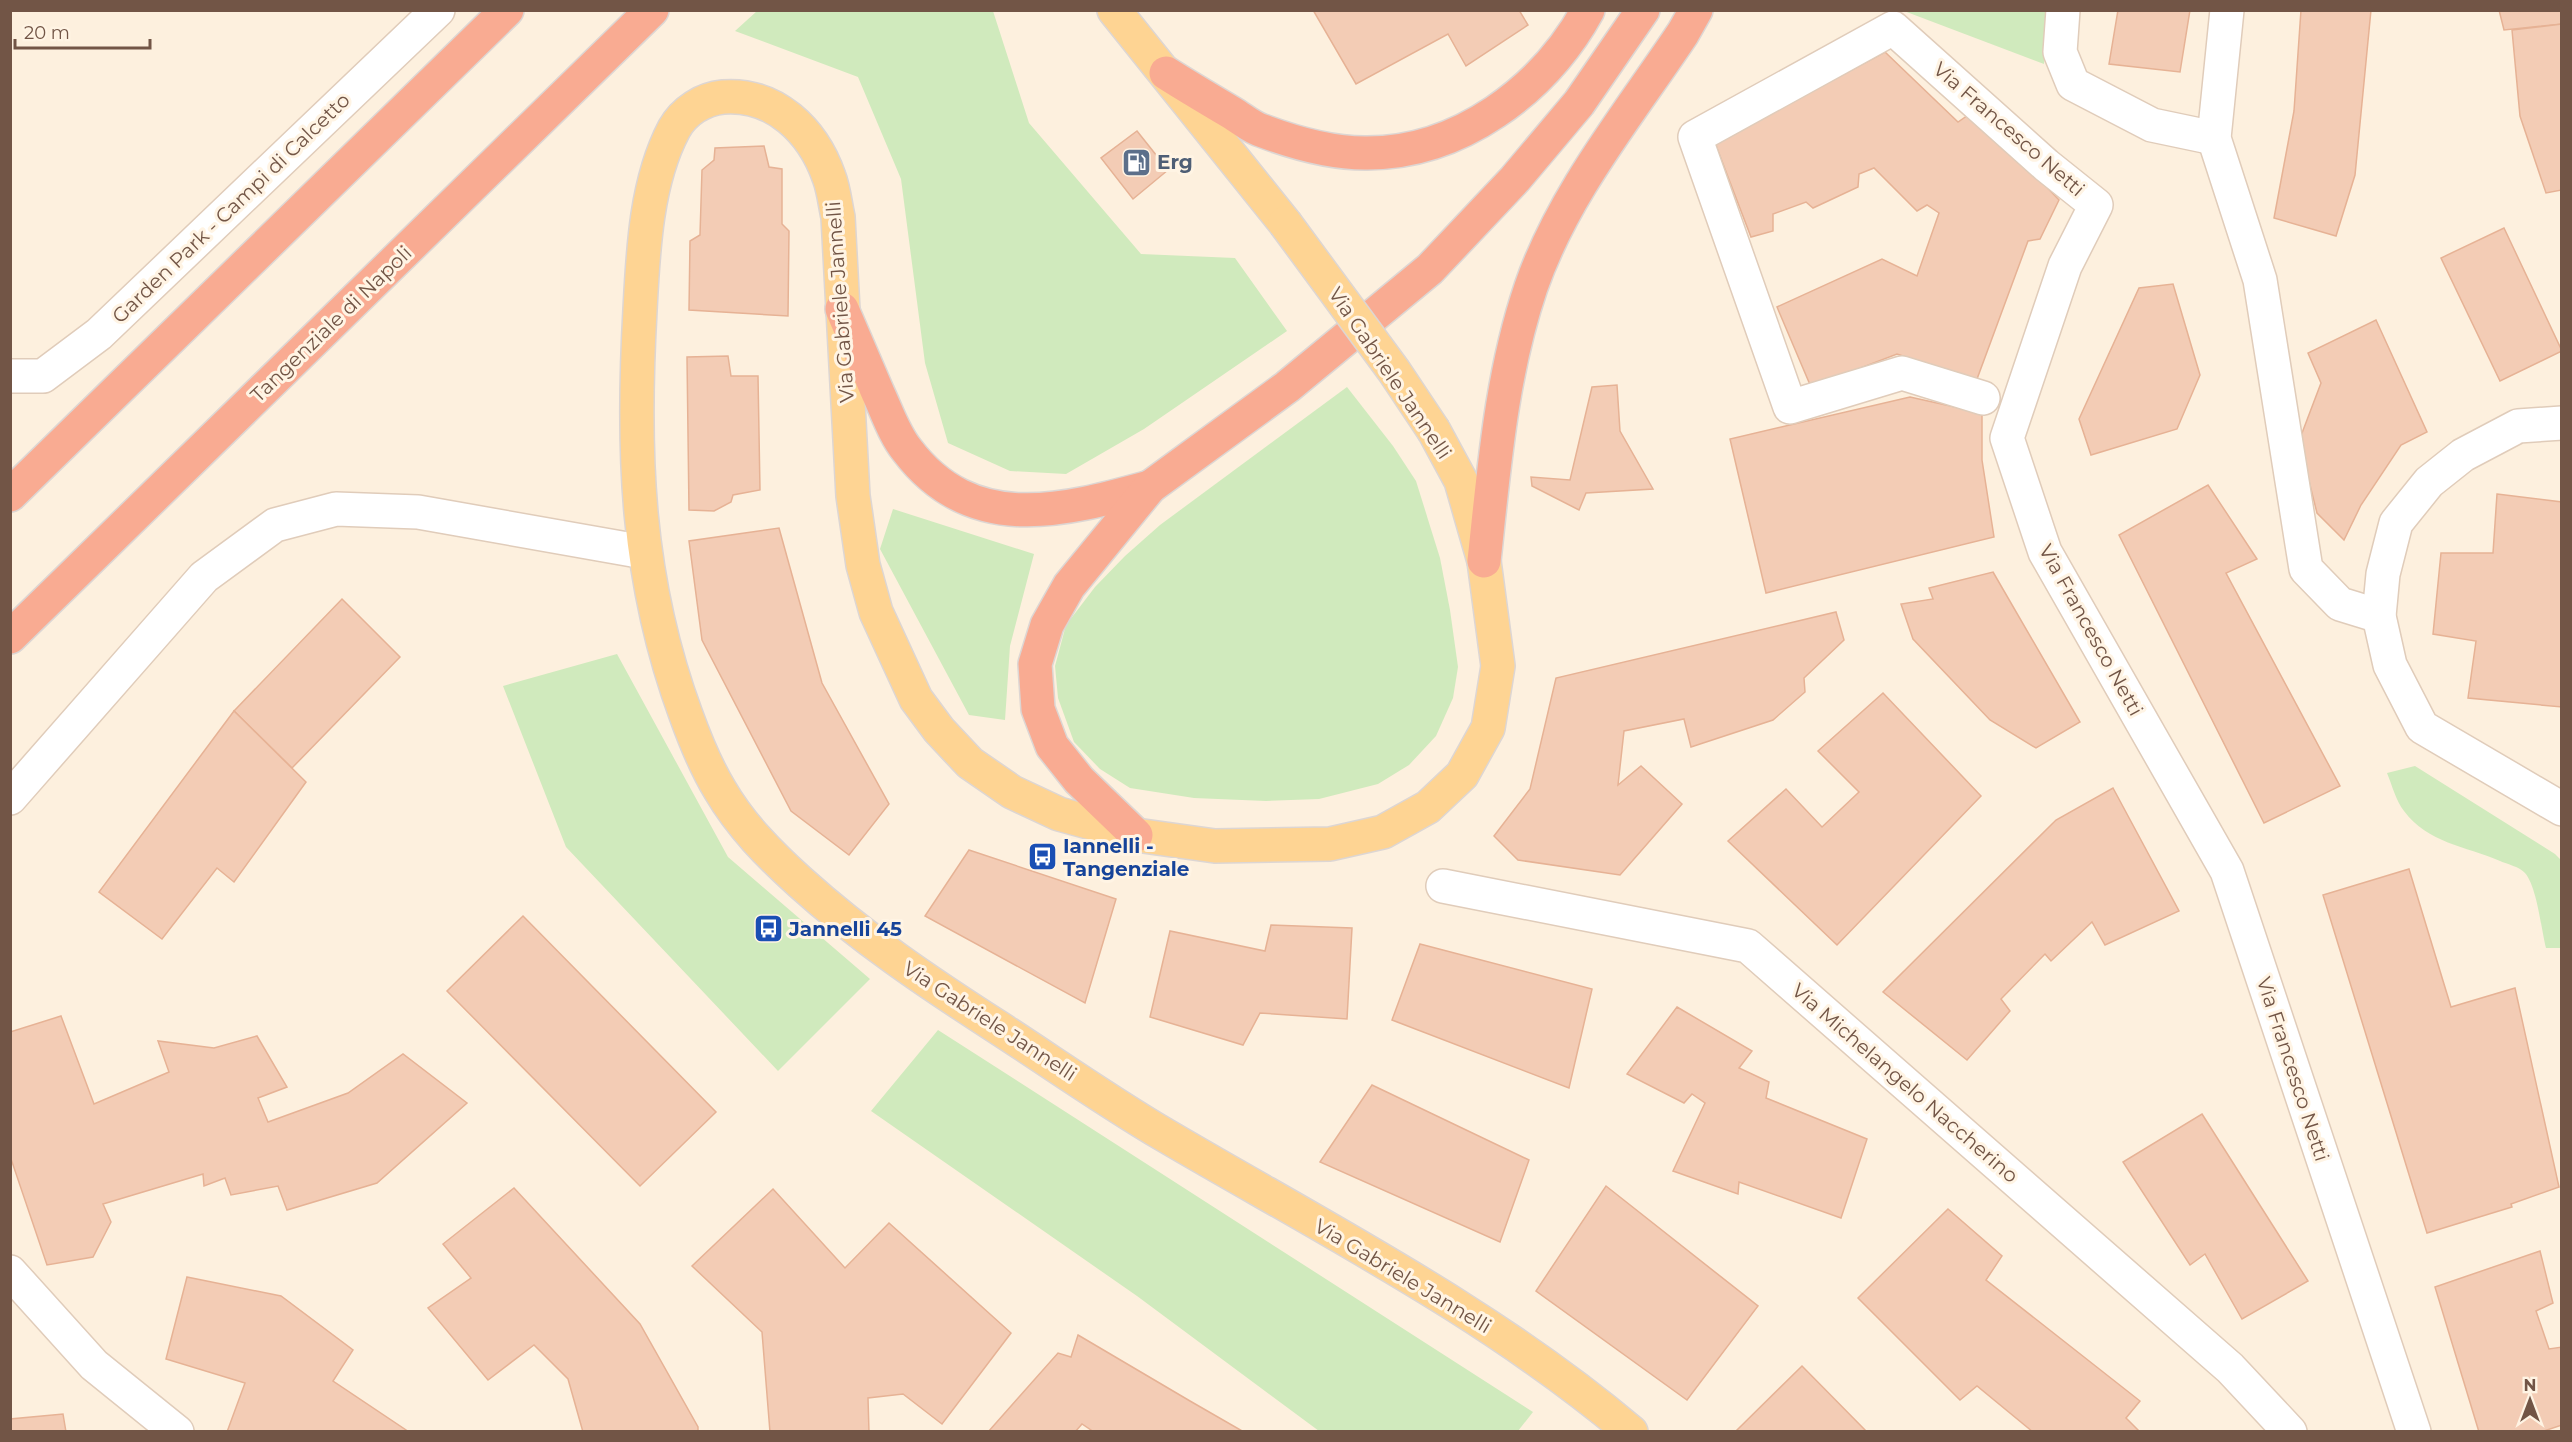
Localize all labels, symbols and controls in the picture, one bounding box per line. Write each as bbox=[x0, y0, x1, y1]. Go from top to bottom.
scale bar bbox=[15, 12, 150, 50]
text: 20 m bbox=[24, 22, 70, 44]
street label: Via Francesco Netti bbox=[1928, 57, 2090, 201]
street label: Garden Park - Campi di Calcetto bbox=[107, 88, 355, 328]
fuel station icon: Erg bbox=[1120, 146, 1152, 178]
place label: Erg bbox=[1157, 150, 1193, 174]
street label: Via Gabriele Jannelli bbox=[821, 200, 859, 404]
street label: Tangenziale di Napoli bbox=[245, 241, 417, 407]
street label: Via Gabriele Jannelli bbox=[1324, 283, 1456, 463]
street label: Via Francesco Netti bbox=[2034, 540, 2148, 720]
place label: Iannelli - Tangenziale bbox=[1063, 834, 1189, 881]
bus stop icon: Iannelli - Tangenziale bbox=[1026, 841, 1058, 873]
bus stop icon: Jannelli 45 bbox=[752, 913, 784, 945]
place label: Jannelli 45 bbox=[788, 917, 902, 941]
street label: Via Gabriele Jannelli bbox=[899, 956, 1081, 1086]
street label: Via Francesco Netti bbox=[2252, 974, 2334, 1164]
street label: Via Michelangelo Naccherino bbox=[1787, 978, 2023, 1188]
street label: Via Gabriele Jannelli bbox=[1310, 1214, 1496, 1338]
north arrow bbox=[2500, 1370, 2560, 1430]
text: N bbox=[2524, 1376, 2536, 1395]

